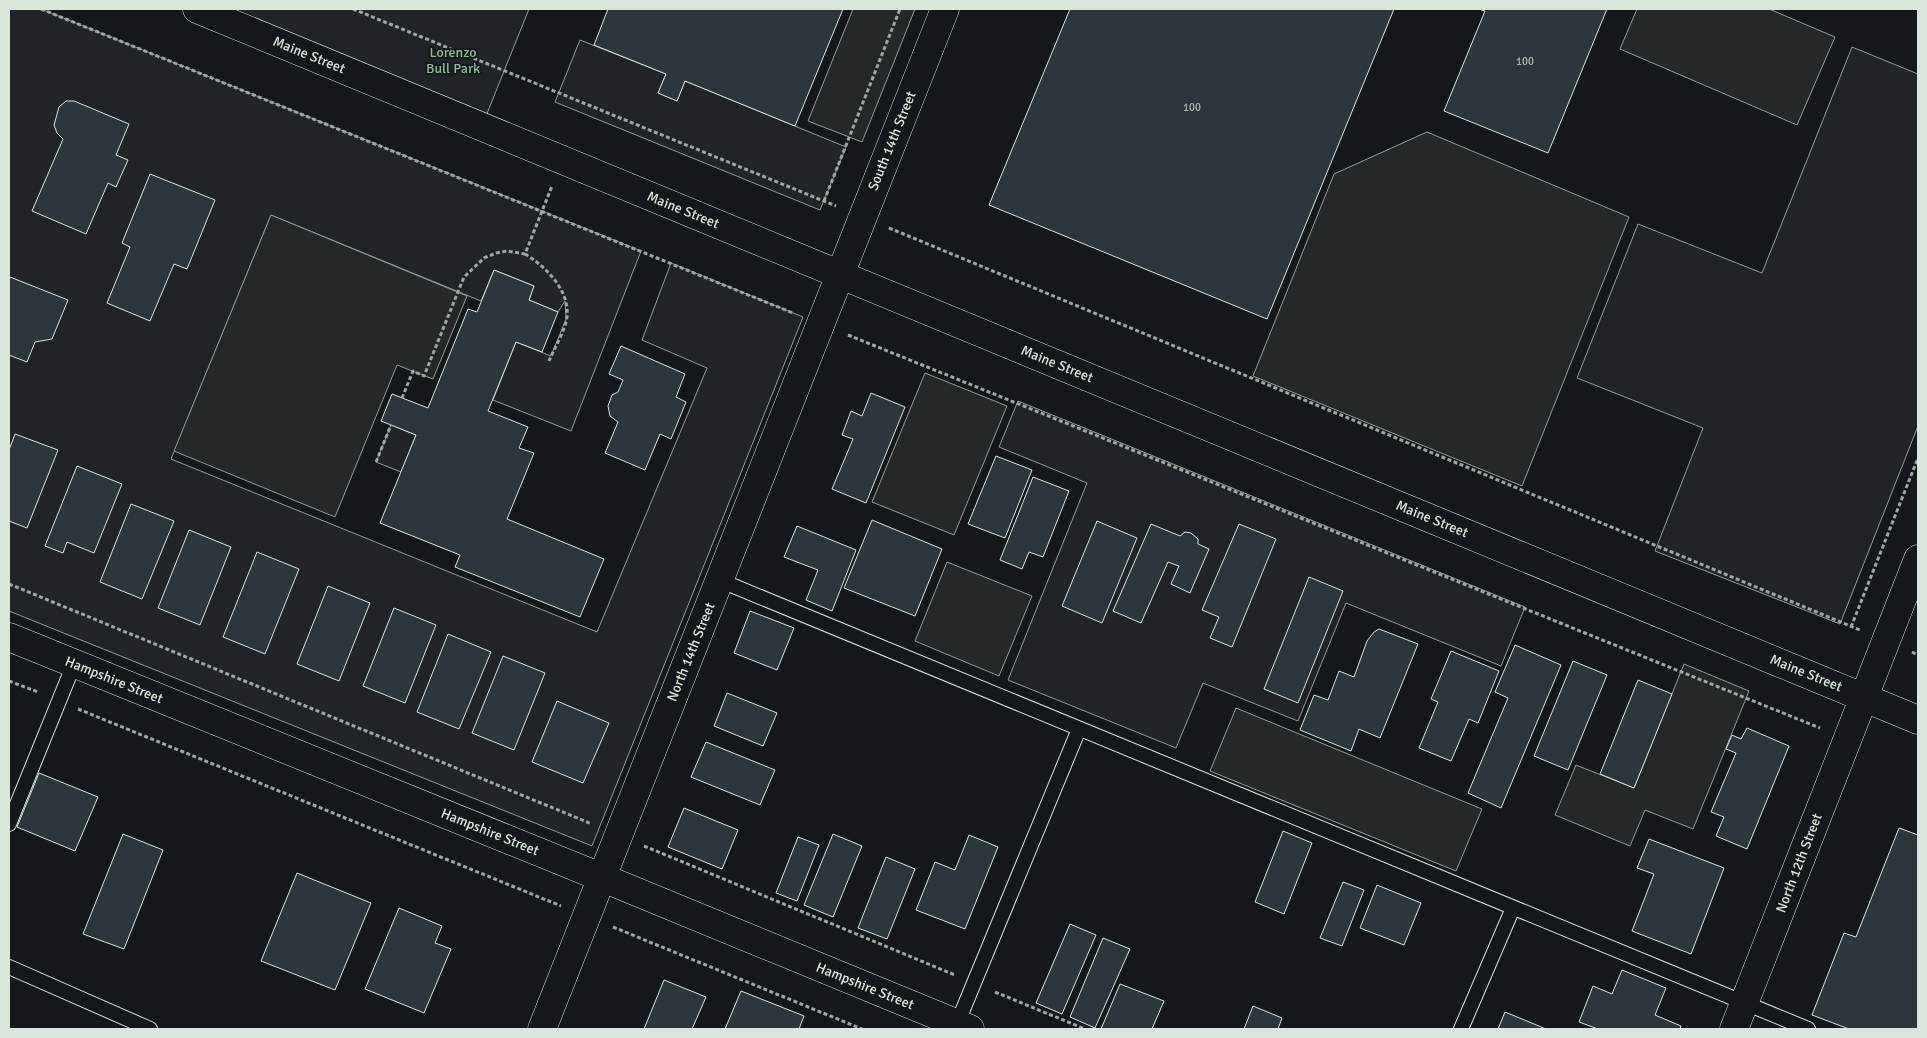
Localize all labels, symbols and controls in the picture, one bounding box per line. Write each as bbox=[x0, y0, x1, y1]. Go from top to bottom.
street label: Maine Street bbox=[270, 33, 348, 77]
park label: Lorenzo Bull Park bbox=[426, 44, 480, 77]
house number: 100 bbox=[1516, 55, 1534, 68]
street label: South 14th Street bbox=[864, 89, 920, 193]
house number: 100 bbox=[1183, 101, 1201, 114]
street label: Maine Street bbox=[644, 188, 722, 232]
street label: Maine Street bbox=[1018, 342, 1096, 386]
street label: Maine Street bbox=[1393, 497, 1471, 541]
street label: North 14th Street bbox=[663, 600, 719, 704]
street label: Maine Street bbox=[1767, 651, 1845, 695]
street label: Hampshire Street bbox=[63, 653, 166, 707]
street label: Hampshire Street bbox=[439, 805, 542, 859]
street label: North 12th Street bbox=[1772, 811, 1826, 915]
street label: Hampshire Street bbox=[814, 959, 917, 1013]

